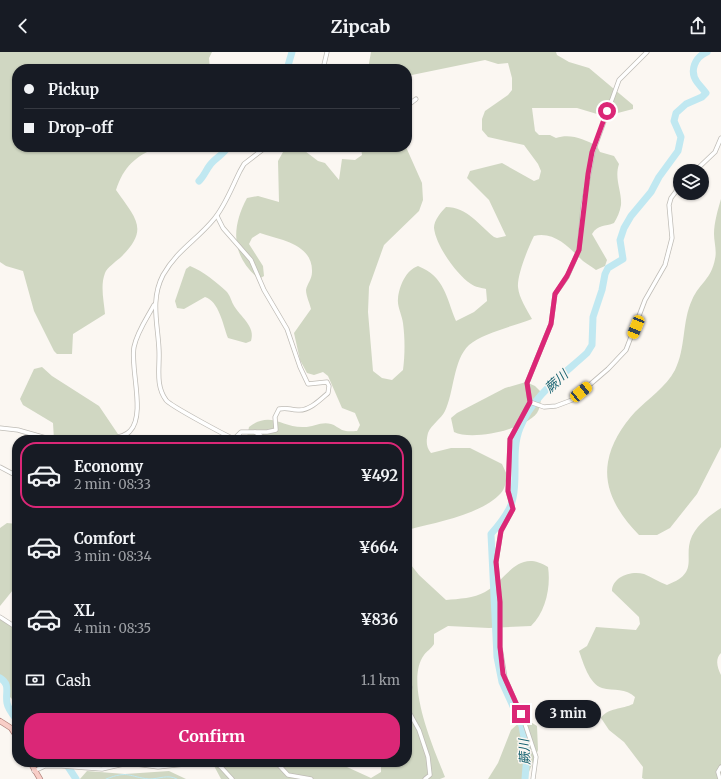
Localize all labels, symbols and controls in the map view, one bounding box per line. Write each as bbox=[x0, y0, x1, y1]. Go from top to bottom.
icon: back bbox=[12, 15, 34, 37]
text: Zipcab bbox=[331, 15, 390, 38]
icon: share bbox=[687, 15, 709, 37]
text: Pickup bbox=[48, 80, 99, 99]
route start bbox=[598, 102, 616, 120]
text: Drop-off bbox=[48, 118, 113, 137]
map controls bbox=[673, 164, 709, 200]
button: layers bbox=[673, 164, 709, 200]
car bbox=[626, 314, 646, 340]
water label: 蕨川 bbox=[541, 365, 573, 396]
car bbox=[568, 380, 594, 404]
icon: car bbox=[26, 457, 62, 493]
text: Economy bbox=[74, 457, 143, 476]
text: ¥492 bbox=[360, 466, 398, 485]
text: 2 min · 08:33 bbox=[74, 476, 151, 493]
icon: car bbox=[26, 529, 62, 565]
text: Comfort bbox=[74, 529, 135, 548]
text: ¥664 bbox=[359, 538, 398, 557]
text: 3 min · 08:34 bbox=[74, 548, 152, 565]
icon: car bbox=[26, 601, 62, 637]
text: XL bbox=[74, 601, 95, 620]
text: ¥836 bbox=[360, 610, 398, 629]
text: 4 min · 08:35 bbox=[74, 620, 151, 637]
icon: cash bbox=[24, 669, 46, 691]
text: Cash bbox=[56, 671, 91, 690]
text: 1.1 km bbox=[361, 672, 400, 689]
callout: 3 min bbox=[535, 700, 601, 728]
route end bbox=[512, 705, 530, 723]
text: 3 min bbox=[550, 705, 586, 722]
button: Confirm bbox=[24, 713, 400, 759]
water label: 蕨川 bbox=[515, 737, 534, 765]

